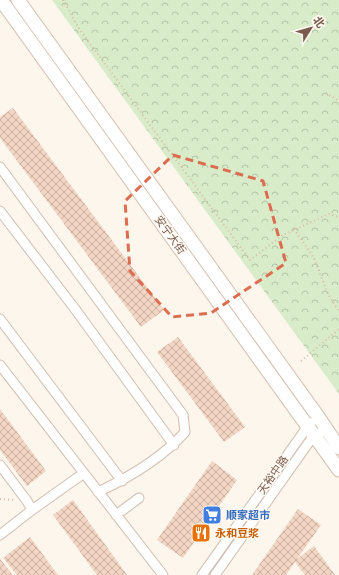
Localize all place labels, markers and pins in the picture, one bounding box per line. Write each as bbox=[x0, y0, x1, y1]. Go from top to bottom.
supermarket icon: 顺家超市 bbox=[201, 504, 223, 526]
place label: 顺家超市 bbox=[226, 509, 270, 522]
restaurant icon: 永和豆浆 bbox=[190, 522, 212, 544]
place label: 永和豆浆 bbox=[215, 527, 259, 540]

